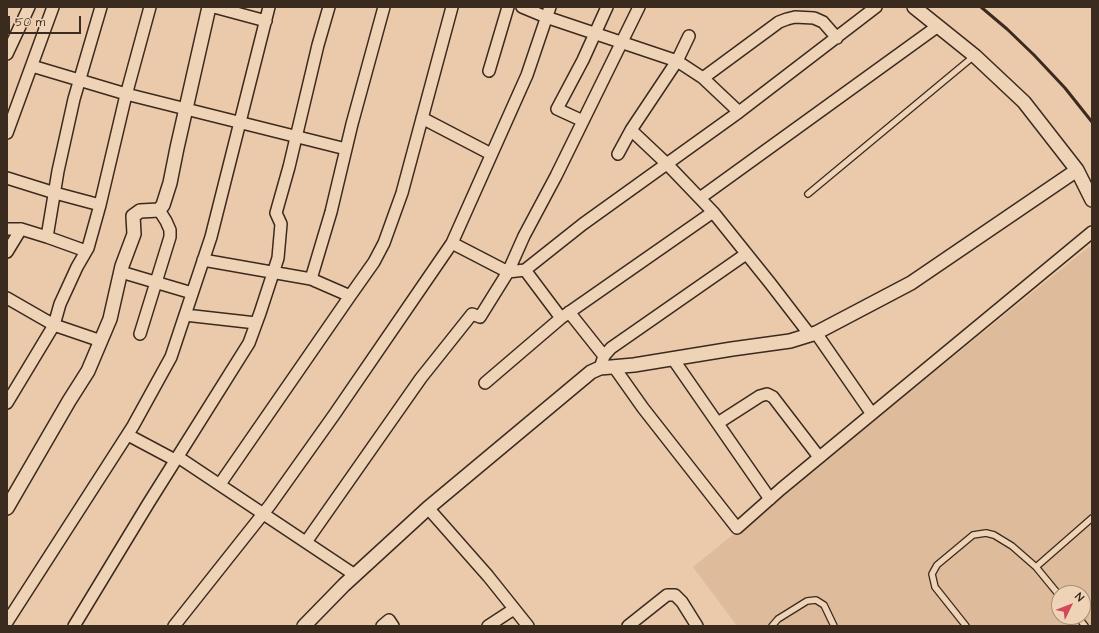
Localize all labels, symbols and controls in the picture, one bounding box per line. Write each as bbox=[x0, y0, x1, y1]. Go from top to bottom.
scale bar bbox=[10, 8, 83, 34]
text: 50 m bbox=[15, 14, 45, 31]
north arrow bbox=[1051, 585, 1091, 625]
text: N bbox=[1072, 590, 1087, 605]

